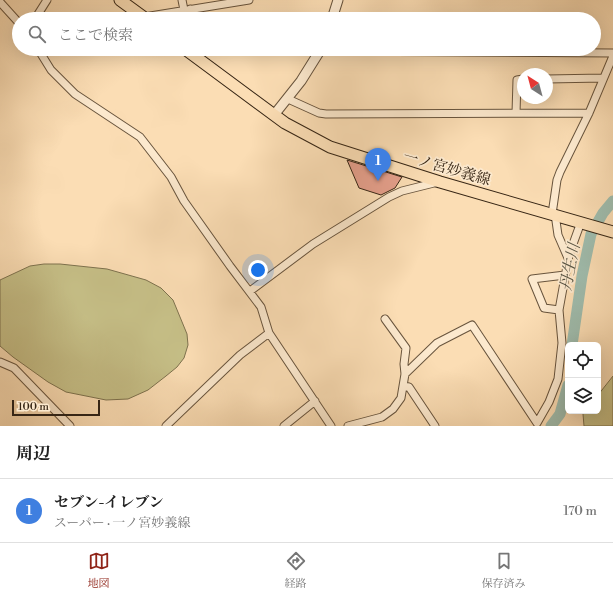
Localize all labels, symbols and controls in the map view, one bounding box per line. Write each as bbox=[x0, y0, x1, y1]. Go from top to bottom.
search box bbox=[12, 12, 601, 56]
icon: search bbox=[26, 23, 48, 45]
text: ここで検索 bbox=[58, 26, 133, 45]
north arrow bbox=[517, 68, 553, 104]
street label: 一ノ宮妙義線 bbox=[401, 147, 493, 190]
pin: 1 bbox=[365, 148, 391, 181]
water label: 丹生川 bbox=[556, 240, 585, 293]
your location bbox=[248, 260, 268, 280]
map controls bbox=[565, 342, 601, 414]
button: locate bbox=[565, 342, 601, 378]
button: layers bbox=[565, 378, 601, 414]
scale bar bbox=[12, 398, 100, 417]
text: 100 m bbox=[18, 400, 49, 414]
text: 周辺 bbox=[16, 443, 50, 465]
text: セブン-イレブン bbox=[54, 493, 164, 512]
text: 1 bbox=[26, 503, 32, 519]
text: 170 m bbox=[563, 503, 597, 519]
text: スーパー · 一ノ宮妙義線 bbox=[54, 515, 190, 531]
tab: 地図 bbox=[88, 550, 110, 591]
tab: 経路 bbox=[285, 550, 307, 591]
tab: 保存済み bbox=[482, 550, 526, 591]

